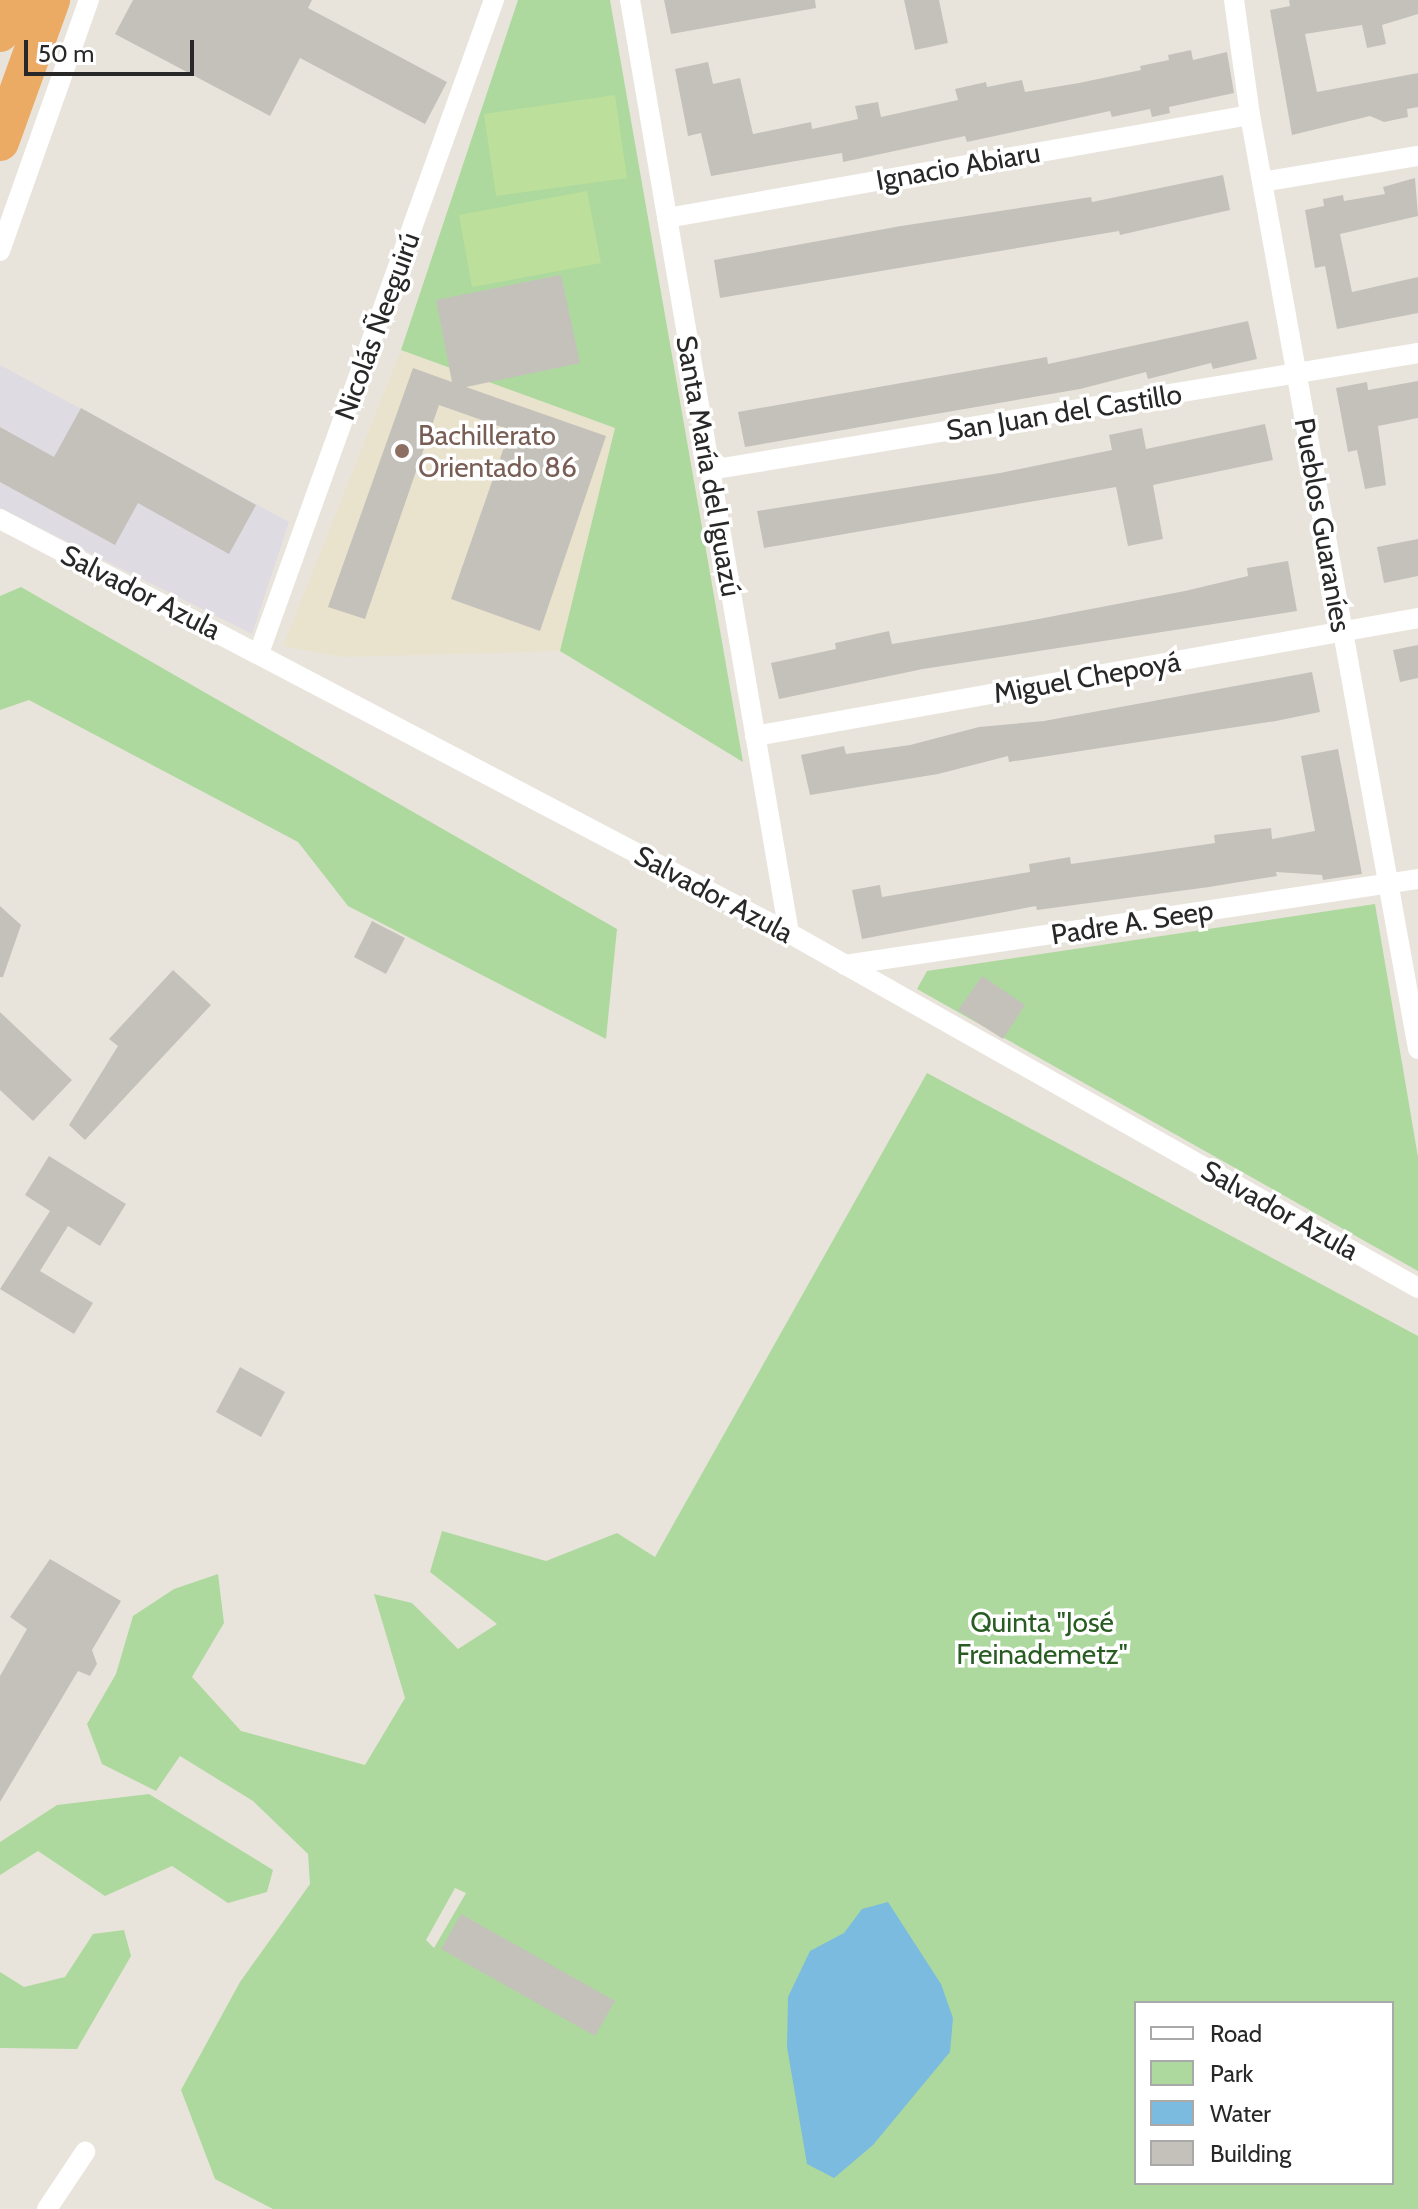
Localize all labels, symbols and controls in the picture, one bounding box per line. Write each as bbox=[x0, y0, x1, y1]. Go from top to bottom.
scale bar bbox=[28, 24, 198, 74]
text: 50 m bbox=[38, 39, 94, 68]
street label: Ignacio Abiaru bbox=[873, 135, 1043, 197]
street label: Nicolás Ñeeguirú bbox=[327, 228, 427, 424]
street label: Santa María del Iguazú bbox=[670, 333, 748, 599]
street label: San Juan del Castillo bbox=[944, 377, 1184, 447]
street label: Pueblos Guaraníes bbox=[1288, 415, 1358, 635]
place label: Bachillerato Orientado 86 bbox=[418, 418, 577, 484]
marker: Bachillerato Orientado 86 bbox=[393, 442, 411, 460]
street label: Salvador Azula bbox=[56, 537, 226, 647]
street label: Miguel Chepoyá bbox=[991, 644, 1183, 710]
street label: Salvador Azula bbox=[629, 838, 799, 950]
street label: Padre A. Seep bbox=[1049, 893, 1215, 951]
street label: Salvador Azula bbox=[1196, 1153, 1364, 1267]
park label: Quinta "José Freinademetz" bbox=[956, 1605, 1128, 1671]
legend bbox=[1134, 2001, 1394, 2185]
text: Road bbox=[1210, 2019, 1262, 2048]
text: Park bbox=[1210, 2059, 1253, 2088]
text: Water bbox=[1210, 2099, 1271, 2128]
text: Building bbox=[1210, 2139, 1291, 2168]

